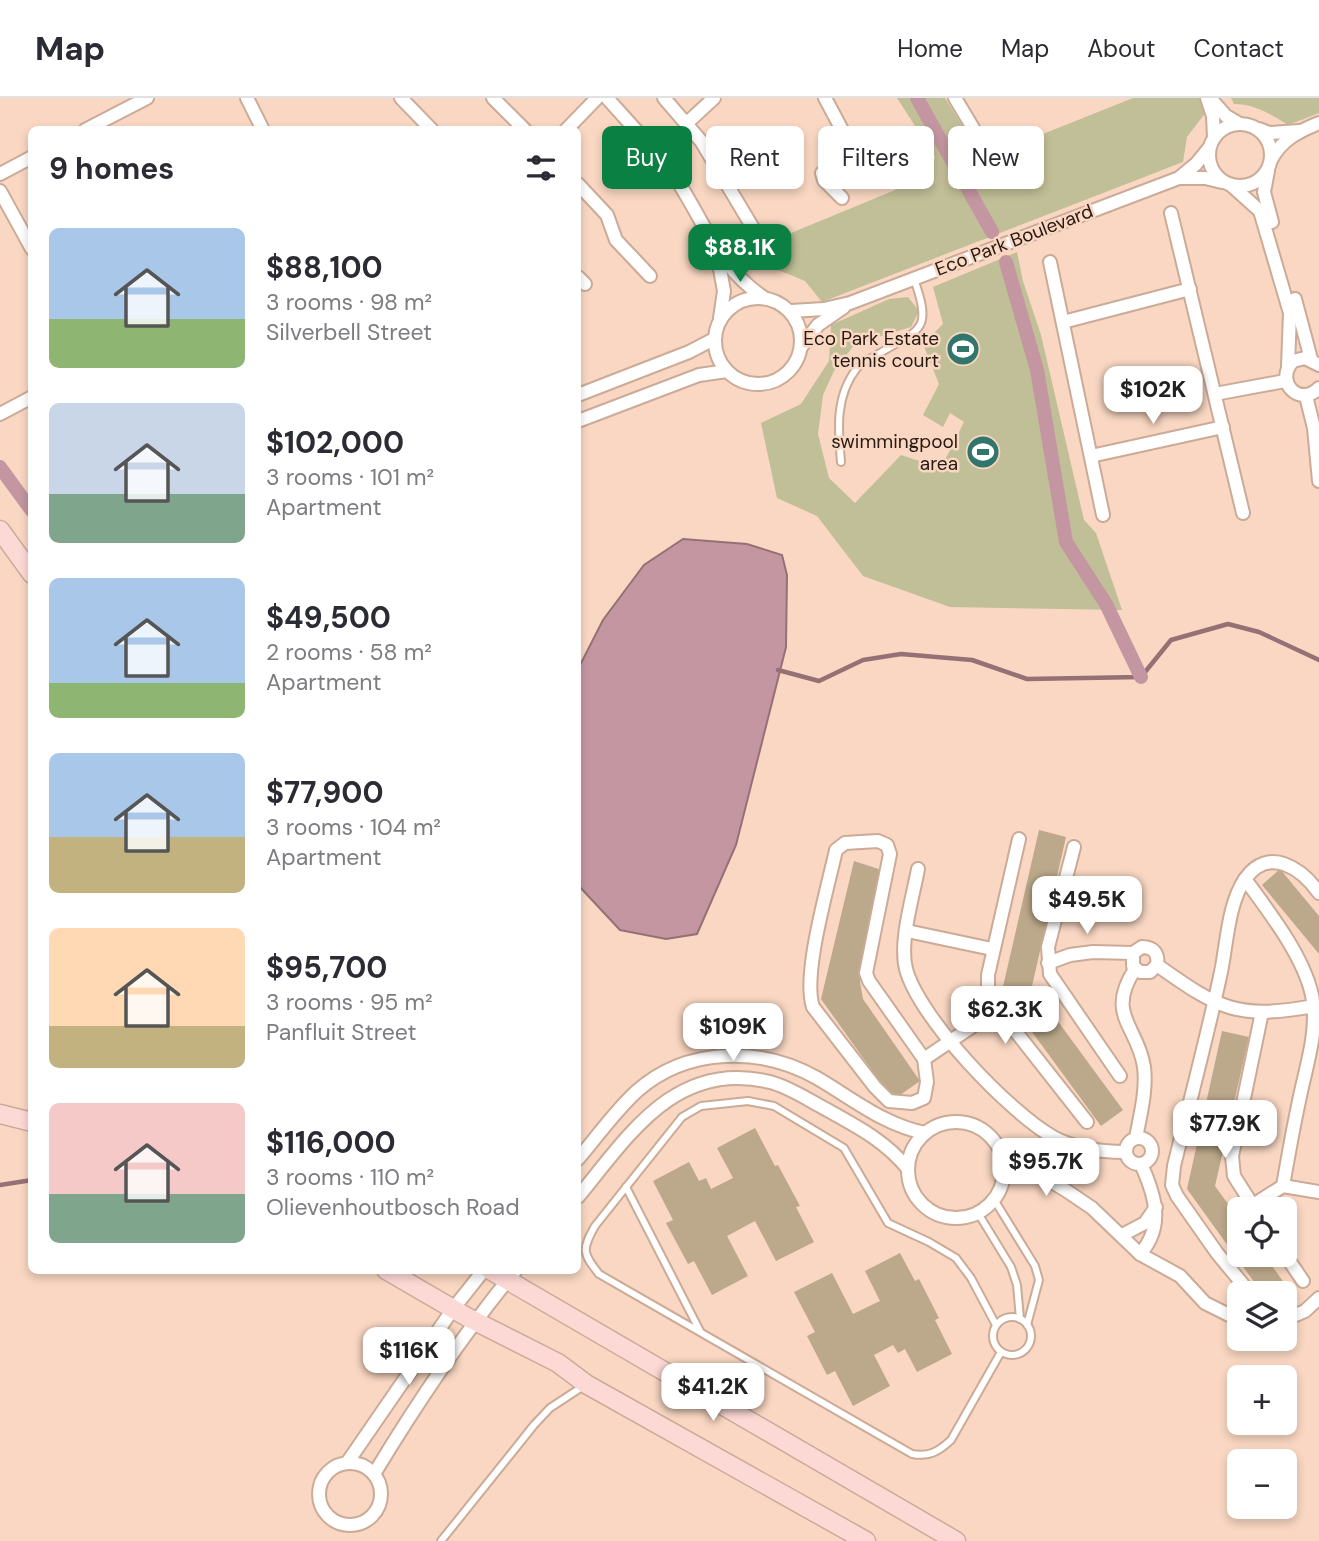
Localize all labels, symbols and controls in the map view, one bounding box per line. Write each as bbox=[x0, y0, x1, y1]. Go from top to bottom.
text: Map bbox=[35, 27, 105, 70]
text: Home bbox=[897, 33, 963, 64]
text: Map bbox=[1001, 33, 1049, 64]
text: About bbox=[1087, 33, 1156, 64]
text: Contact bbox=[1194, 33, 1284, 64]
chip: Buy bbox=[602, 126, 692, 189]
chip: Rent bbox=[706, 126, 804, 189]
chip: Filters bbox=[818, 126, 934, 189]
chip: New bbox=[948, 126, 1044, 189]
text: 9 homes bbox=[49, 149, 174, 188]
icon: filters bbox=[522, 149, 560, 187]
street label: Eco Park Boulevard bbox=[931, 198, 1097, 282]
pin: $88.1K bbox=[683, 225, 797, 284]
text: $88.1K bbox=[704, 232, 776, 262]
text: $88,100 bbox=[266, 248, 383, 287]
icon: home bbox=[105, 256, 189, 340]
text: 3 rooms · 98 m² bbox=[266, 287, 432, 317]
text: Silverbell Street bbox=[266, 317, 432, 347]
place label: Eco Park Estate tennis court bbox=[803, 326, 939, 373]
sports icon: Eco Park Estate tennis court bbox=[944, 330, 982, 368]
pin: $102K bbox=[1104, 366, 1202, 426]
text: $102K bbox=[1120, 374, 1186, 404]
text: $102,000 bbox=[266, 423, 404, 462]
place label: swimmingpool area bbox=[831, 429, 958, 476]
icon: home bbox=[105, 431, 189, 515]
sports icon: swimmingpool area bbox=[964, 433, 1002, 471]
text: 3 rooms · 101 m² bbox=[266, 462, 434, 492]
text: Apartment bbox=[266, 492, 381, 522]
text: $49,500 bbox=[266, 598, 391, 637]
icon: home bbox=[105, 606, 189, 690]
text: 2 rooms · 58 m² bbox=[266, 637, 432, 667]
text: Apartment bbox=[266, 667, 381, 697]
text: $77,900 bbox=[266, 773, 384, 812]
icon: home bbox=[105, 781, 189, 865]
text: 3 rooms · 104 m² bbox=[266, 812, 441, 842]
text: Apartment bbox=[266, 842, 381, 872]
pin: $49.5K bbox=[1030, 876, 1144, 936]
text: $49.5K bbox=[1048, 884, 1126, 914]
text: $95,700 bbox=[266, 948, 387, 987]
icon: home bbox=[105, 956, 189, 1040]
pin: $62.3K bbox=[948, 986, 1062, 1046]
text: 3 rooms · 95 m² bbox=[266, 987, 433, 1017]
text: $62.3K bbox=[967, 994, 1043, 1024]
pin: $109K bbox=[684, 1004, 782, 1063]
text: $109K bbox=[699, 1011, 767, 1041]
text: Panfluit Street bbox=[266, 1017, 417, 1047]
pin: $77.9K bbox=[1168, 1100, 1282, 1160]
text: $77.9K bbox=[1189, 1108, 1261, 1138]
text: $116,000 bbox=[266, 1123, 396, 1162]
icon: home bbox=[105, 1131, 189, 1215]
pin: $95.7K bbox=[989, 1138, 1103, 1198]
text: $95.7K bbox=[1008, 1146, 1084, 1176]
text: 3 rooms · 110 m² bbox=[266, 1162, 434, 1192]
text: Olievenhoutbosch Road bbox=[266, 1192, 520, 1222]
map controls bbox=[1227, 1197, 1297, 1519]
button: locate bbox=[1227, 1197, 1297, 1267]
button: layers bbox=[1227, 1281, 1297, 1351]
pin: $116K bbox=[360, 1328, 458, 1387]
text: $116K bbox=[379, 1335, 439, 1365]
pin: $41.2K bbox=[656, 1364, 770, 1423]
button: + bbox=[1227, 1365, 1297, 1435]
text: $41.2K bbox=[677, 1371, 749, 1401]
button: − bbox=[1227, 1449, 1297, 1519]

